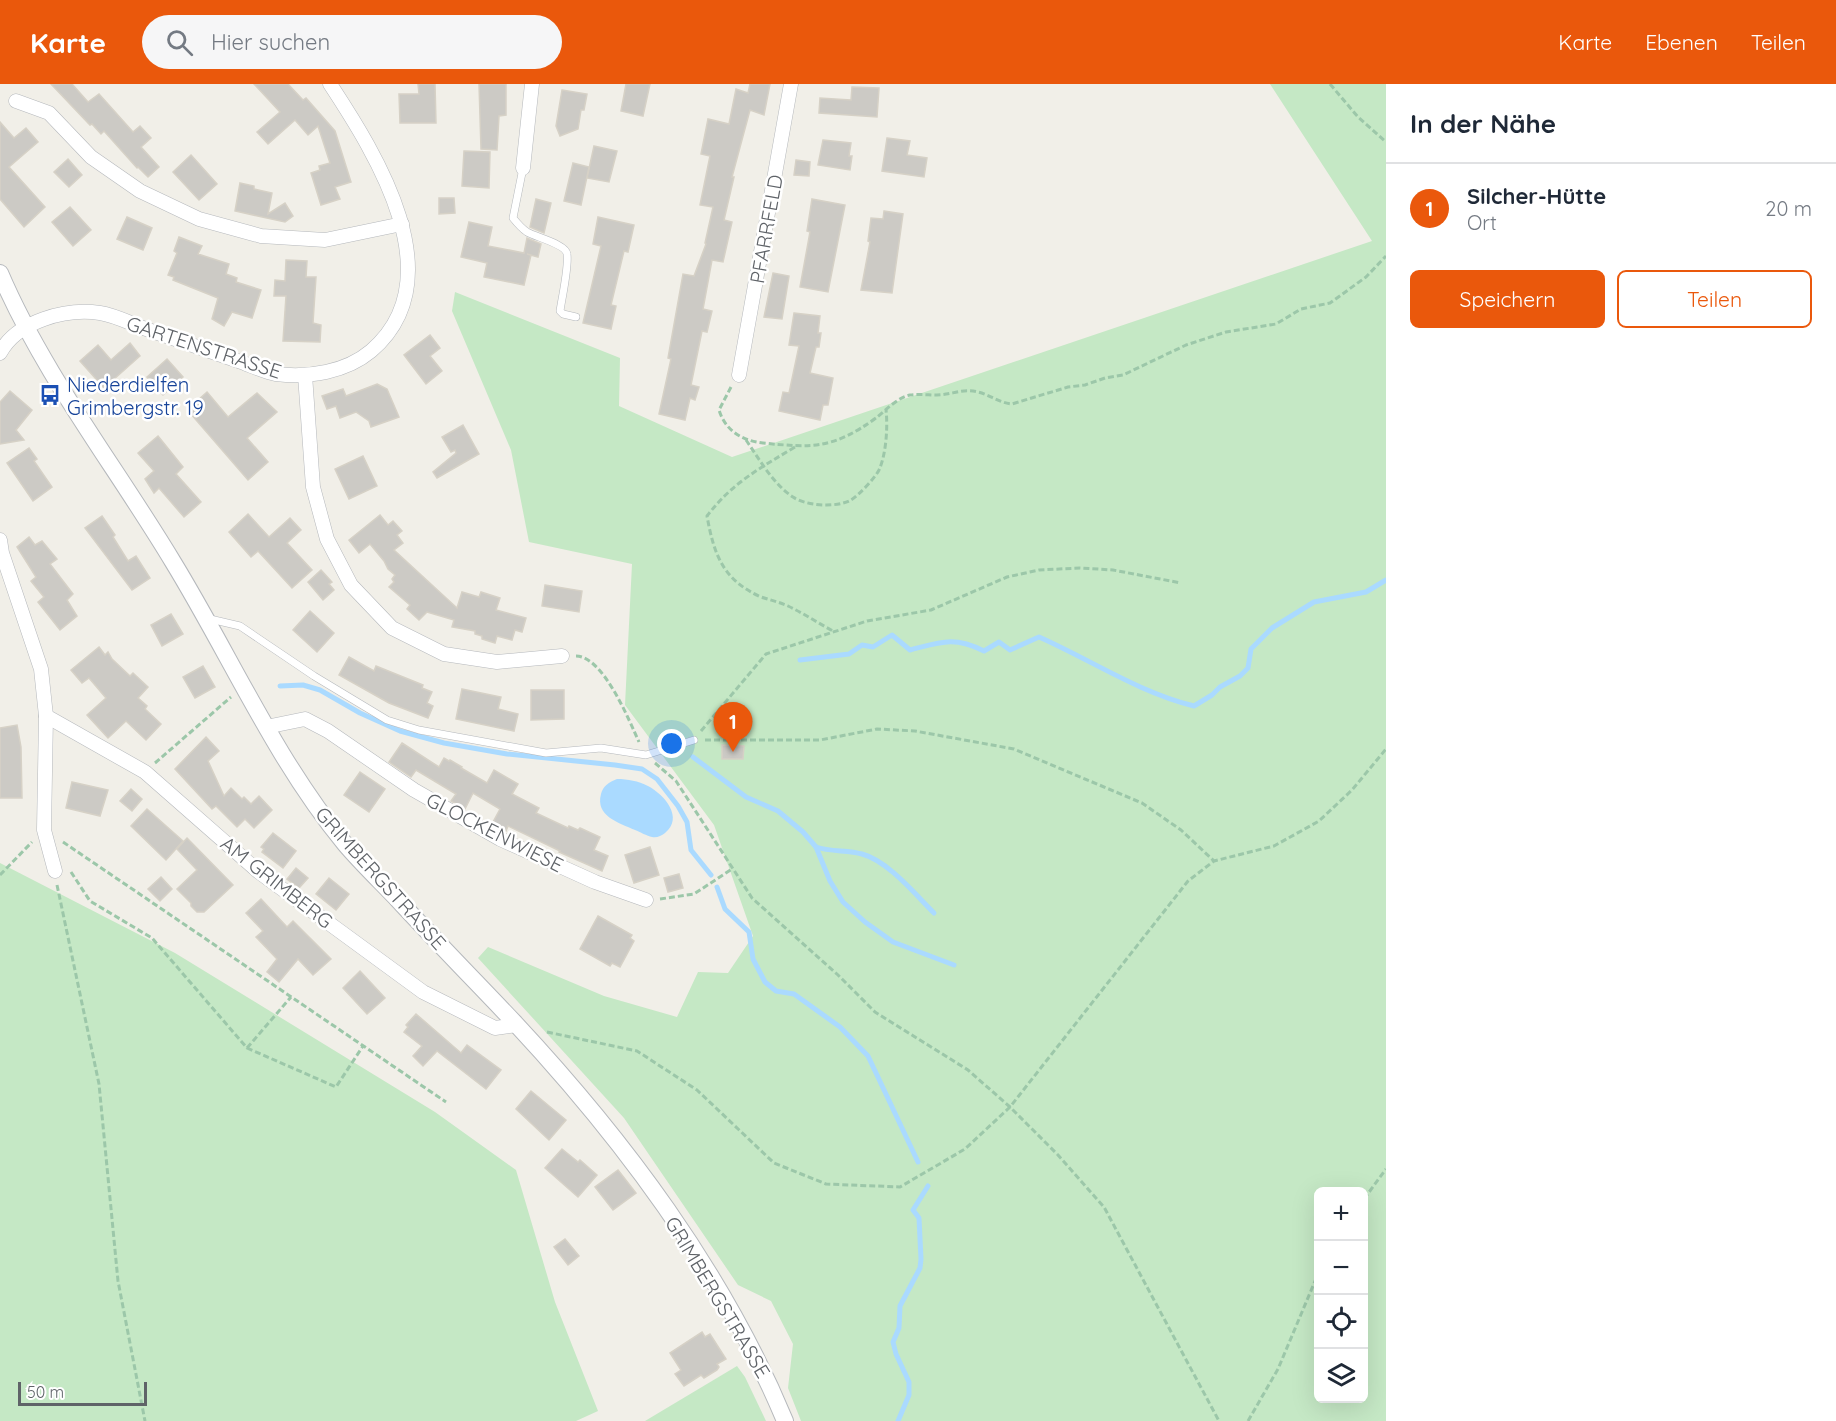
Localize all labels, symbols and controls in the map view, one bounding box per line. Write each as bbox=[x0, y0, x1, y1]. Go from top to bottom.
search box bbox=[142, 15, 562, 69]
text: Karte bbox=[30, 25, 106, 60]
icon: search bbox=[163, 26, 196, 59]
text: Hier suchen bbox=[211, 28, 330, 56]
text: Karte bbox=[1558, 29, 1612, 55]
text: Ebenen bbox=[1645, 29, 1718, 55]
text: Teilen bbox=[1751, 29, 1806, 55]
text: In der Nähe bbox=[1410, 107, 1556, 140]
street label: PFARRFELD bbox=[744, 173, 788, 285]
text: Silcher-Hütte bbox=[1467, 182, 1606, 210]
text: 1 bbox=[1426, 196, 1433, 221]
text: 20 m bbox=[1765, 196, 1812, 221]
text: Ort bbox=[1467, 210, 1497, 235]
button: Speichern bbox=[1410, 270, 1605, 328]
button: Teilen bbox=[1617, 270, 1812, 328]
street label: GARTENSTRASSE bbox=[123, 310, 285, 384]
place label: Niederdielfen Grimbergstr. 19 bbox=[67, 372, 204, 420]
bus stop icon: Niederdielfen Grimbergstr. 19 bbox=[38, 383, 62, 407]
pin: 1 bbox=[714, 702, 752, 752]
your location bbox=[657, 729, 686, 758]
street label: GLOCKENWIESE bbox=[422, 787, 568, 877]
street label: GRIMBERGSTRASSE bbox=[310, 801, 452, 955]
street label: AM GRIMBERG bbox=[216, 831, 338, 933]
map controls bbox=[1314, 1187, 1368, 1403]
button: + bbox=[1314, 1187, 1368, 1241]
street label: GRIMBERGSTRASSE bbox=[660, 1212, 776, 1382]
button: − bbox=[1314, 1241, 1368, 1295]
button: locate bbox=[1314, 1295, 1368, 1349]
button: layers bbox=[1314, 1349, 1368, 1403]
scale bar bbox=[18, 1379, 147, 1406]
text: 50 m bbox=[27, 1382, 64, 1402]

